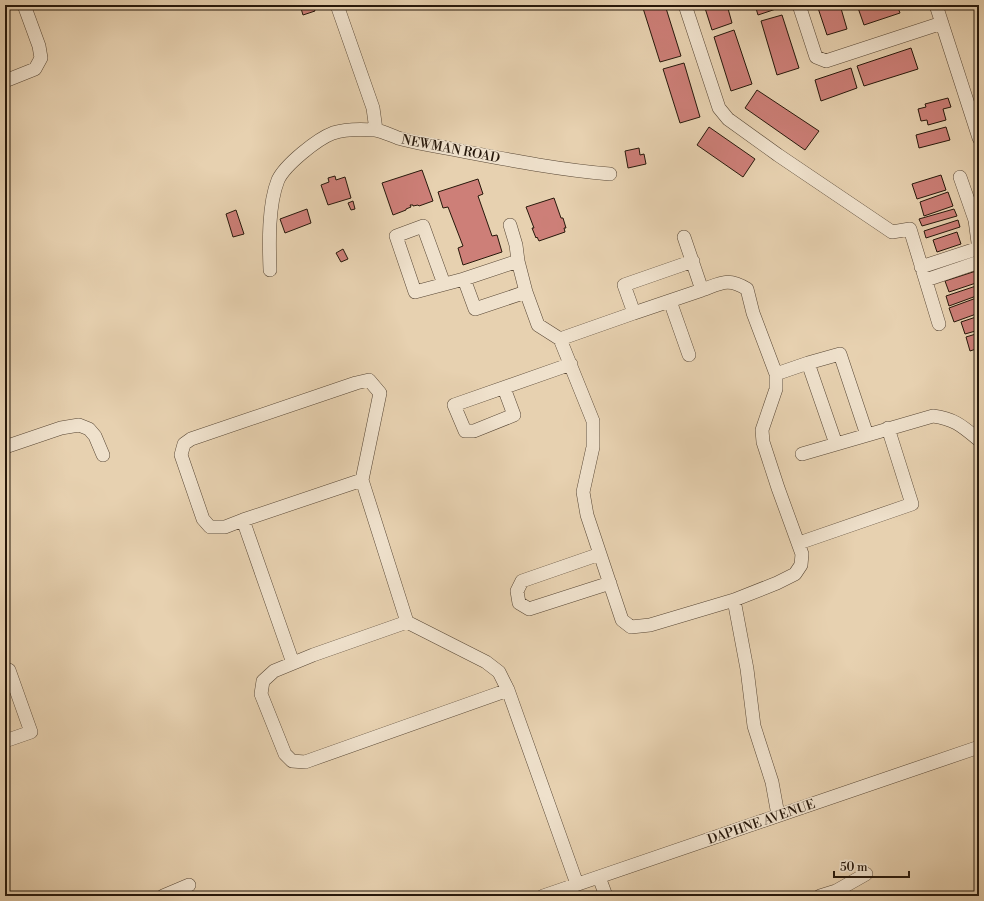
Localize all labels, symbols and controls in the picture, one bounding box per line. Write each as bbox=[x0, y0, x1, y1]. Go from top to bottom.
street label: NEWMAN ROAD bbox=[400, 132, 502, 166]
street label: DAPHNE AVENUE bbox=[705, 796, 817, 848]
scale bar bbox=[834, 853, 909, 879]
text: 50 m bbox=[840, 860, 868, 875]

